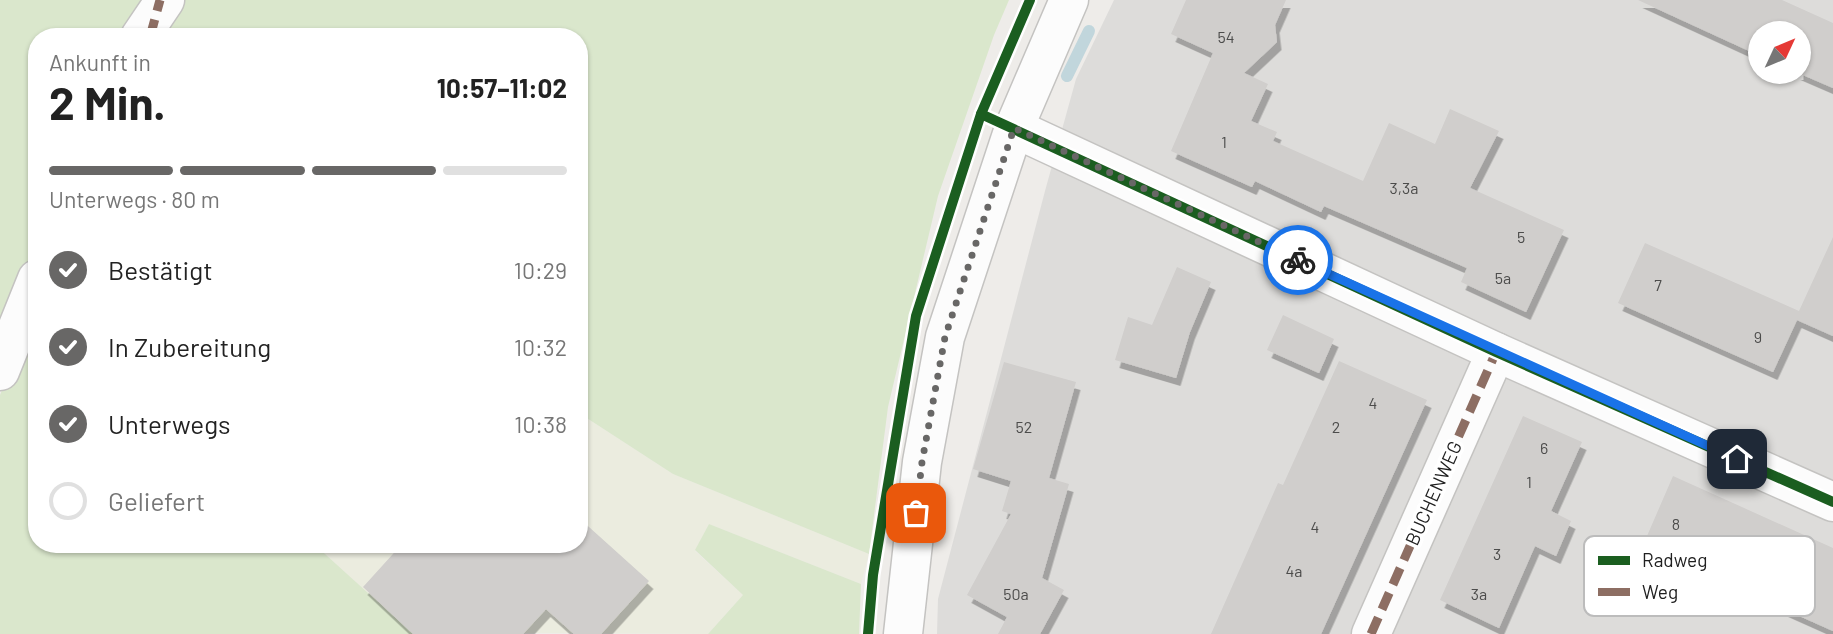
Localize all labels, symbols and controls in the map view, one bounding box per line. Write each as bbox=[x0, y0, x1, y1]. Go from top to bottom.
north arrow bbox=[1748, 21, 1811, 84]
map controls bbox=[1748, 21, 1811, 84]
house number: 54 bbox=[1217, 27, 1235, 46]
text: Ankunft in bbox=[49, 48, 151, 76]
text: 10:57–11:02 bbox=[437, 72, 567, 103]
text: 2 Min. bbox=[49, 74, 166, 129]
house number: 1 bbox=[1221, 132, 1227, 151]
house number: 3,3a bbox=[1390, 178, 1418, 197]
text: Unterwegs · 80 m bbox=[49, 185, 220, 213]
courier bbox=[1263, 225, 1333, 295]
house number: 5 bbox=[1517, 227, 1525, 246]
icon: bike bbox=[1279, 241, 1317, 279]
icon: check bbox=[49, 251, 87, 289]
text: Bestätigt bbox=[108, 254, 213, 285]
text: 10:29 bbox=[514, 256, 567, 284]
house number: 5a bbox=[1495, 268, 1511, 287]
house number: 7 bbox=[1654, 275, 1662, 294]
house number: 9 bbox=[1754, 327, 1762, 346]
icon: check bbox=[49, 328, 87, 366]
text: In Zubereitung bbox=[108, 331, 271, 362]
text: 10:32 bbox=[514, 333, 567, 361]
house number: 4 bbox=[1369, 393, 1377, 412]
icon: check bbox=[49, 405, 87, 443]
text: Unterwegs bbox=[108, 408, 230, 439]
text: 10:38 bbox=[514, 410, 567, 438]
house number: 52 bbox=[1016, 417, 1032, 436]
house number: 2 bbox=[1332, 417, 1340, 436]
pin bbox=[1707, 429, 1767, 489]
street label: BUCHENWEG bbox=[1400, 437, 1466, 549]
house number: 6 bbox=[1540, 438, 1548, 457]
icon: home bbox=[1718, 440, 1756, 478]
house number: 1 bbox=[1526, 472, 1532, 491]
pin bbox=[886, 483, 946, 543]
text: Geliefert bbox=[108, 485, 205, 516]
icon: bag bbox=[897, 494, 935, 532]
house number: 8 bbox=[1672, 514, 1680, 533]
house number: 4 bbox=[1311, 517, 1319, 536]
legend bbox=[1584, 536, 1815, 616]
house number: 3 bbox=[1493, 544, 1501, 563]
text: Radweg bbox=[1642, 548, 1707, 571]
house number: 4a bbox=[1286, 561, 1303, 580]
text: Weg bbox=[1642, 580, 1678, 603]
house number: 50a bbox=[1003, 584, 1029, 603]
house number: 3a bbox=[1471, 584, 1487, 603]

